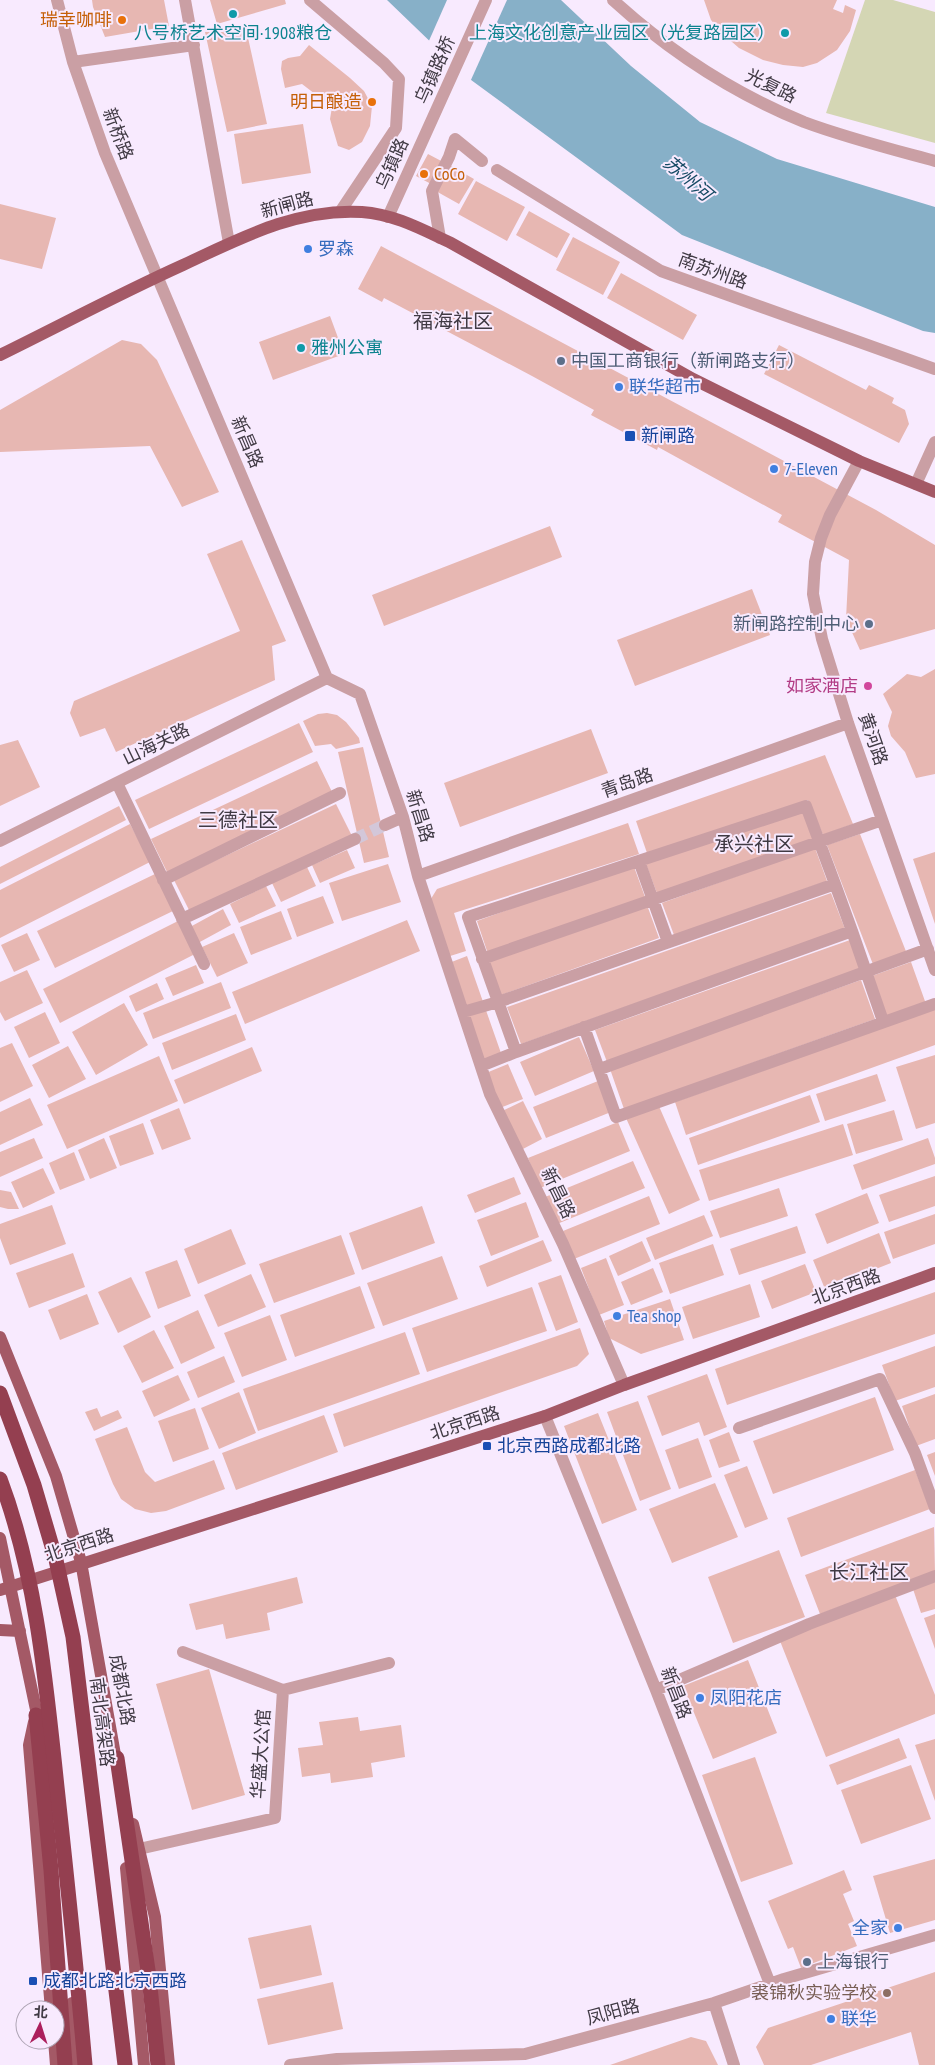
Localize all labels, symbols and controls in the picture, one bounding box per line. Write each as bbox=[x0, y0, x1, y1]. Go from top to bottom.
place label: 瑞幸咖啡 bbox=[40, 8, 112, 31]
marker: 八号桥艺术空间·1908粮仓 bbox=[227, 8, 239, 20]
marker: 瑞幸咖啡 bbox=[116, 14, 128, 26]
place label: 八号桥艺术空间·1908粮仓 bbox=[134, 21, 332, 44]
place label: 上海文化创意产业园区（光复路园区） bbox=[469, 21, 775, 44]
marker: 上海文化创意产业园区（光复路园区） bbox=[779, 27, 791, 39]
street label: 乌镇路桥 bbox=[409, 32, 460, 107]
street label: 光复路 bbox=[742, 63, 801, 108]
place label: 明日酿造 bbox=[290, 90, 362, 113]
marker: 明日酿造 bbox=[366, 96, 378, 108]
street label: 新桥路 bbox=[98, 104, 139, 163]
street label: 乌镇路 bbox=[370, 134, 413, 193]
water label: 苏州河 bbox=[659, 150, 720, 208]
place label: CoCo bbox=[434, 162, 465, 185]
marker: CoCo bbox=[418, 168, 430, 180]
street label: 新闸路 bbox=[258, 186, 316, 223]
place label: 罗森 bbox=[318, 237, 354, 260]
marker: 罗森 bbox=[302, 243, 314, 255]
street label: 南苏州路 bbox=[675, 247, 751, 294]
district label: 福海社区 bbox=[413, 308, 493, 334]
place label: 雅州公寓 bbox=[311, 336, 383, 359]
marker: 雅州公寓 bbox=[295, 342, 307, 354]
place label: 中国工商银行（新闸路支行） bbox=[571, 349, 805, 372]
marker: 中国工商银行（新闸路支行） bbox=[555, 355, 567, 367]
place label: 联华超市 bbox=[629, 375, 701, 398]
marker: 联华超市 bbox=[613, 381, 625, 393]
street label: 新昌路 bbox=[226, 412, 269, 471]
place label: 新闸路 bbox=[641, 424, 695, 447]
marker: 新闸路 bbox=[623, 429, 637, 443]
place label: 7-Eleven bbox=[784, 457, 838, 480]
marker: 7-Eleven bbox=[768, 463, 780, 475]
place label: 新闸路控制中心 bbox=[733, 612, 859, 635]
marker: 新闸路控制中心 bbox=[863, 618, 875, 630]
place label: 如家酒店 bbox=[786, 674, 858, 697]
marker: 如家酒店 bbox=[862, 680, 874, 692]
street label: 黄河路 bbox=[854, 710, 893, 768]
street label: 山海关路 bbox=[118, 717, 193, 770]
street label: 青岛路 bbox=[598, 762, 656, 803]
street label: 新昌路 bbox=[402, 787, 439, 845]
district label: 三德社区 bbox=[198, 807, 278, 833]
district label: 承兴社区 bbox=[714, 831, 794, 857]
street label: 新昌路 bbox=[536, 1163, 581, 1222]
street label: 北京西路 bbox=[808, 1263, 884, 1310]
place label: Tea shop bbox=[627, 1304, 681, 1327]
marker: Tea shop bbox=[611, 1310, 623, 1322]
street label: 北京西路 bbox=[427, 1400, 503, 1445]
place label: 北京西路成都北路 bbox=[497, 1434, 641, 1457]
marker: 北京西路成都北路 bbox=[481, 1440, 493, 1452]
street label: 北京西路 bbox=[41, 1522, 117, 1567]
district label: 长江社区 bbox=[829, 1559, 909, 1585]
street label: 成都北路 bbox=[105, 1652, 140, 1727]
street label: 新昌路 bbox=[656, 1663, 697, 1722]
street label: 南北高架路 bbox=[86, 1676, 119, 1768]
place label: 凤阳花店 bbox=[710, 1686, 782, 1709]
marker: 凤阳花店 bbox=[694, 1692, 706, 1704]
street label: 华盛大公馆 bbox=[246, 1708, 275, 1800]
place label: 全家 bbox=[852, 1916, 888, 1939]
marker: 全家 bbox=[892, 1922, 904, 1934]
place label: 上海银行 bbox=[817, 1950, 889, 1973]
marker: 上海银行 bbox=[801, 1956, 813, 1968]
place label: 成都北路北京西路 bbox=[43, 1969, 187, 1992]
marker: 成都北路北京西路 bbox=[27, 1975, 39, 1987]
place label: 裘锦秋实验学校 bbox=[751, 1981, 877, 2004]
marker: 裘锦秋实验学校 bbox=[881, 1987, 893, 1999]
street label: 凤阳路 bbox=[584, 1993, 642, 2030]
north arrow bbox=[15, 2000, 65, 2050]
text: 北 bbox=[33, 2003, 49, 2021]
place label: 联华 bbox=[841, 2007, 877, 2030]
marker: 联华 bbox=[825, 2013, 837, 2025]

